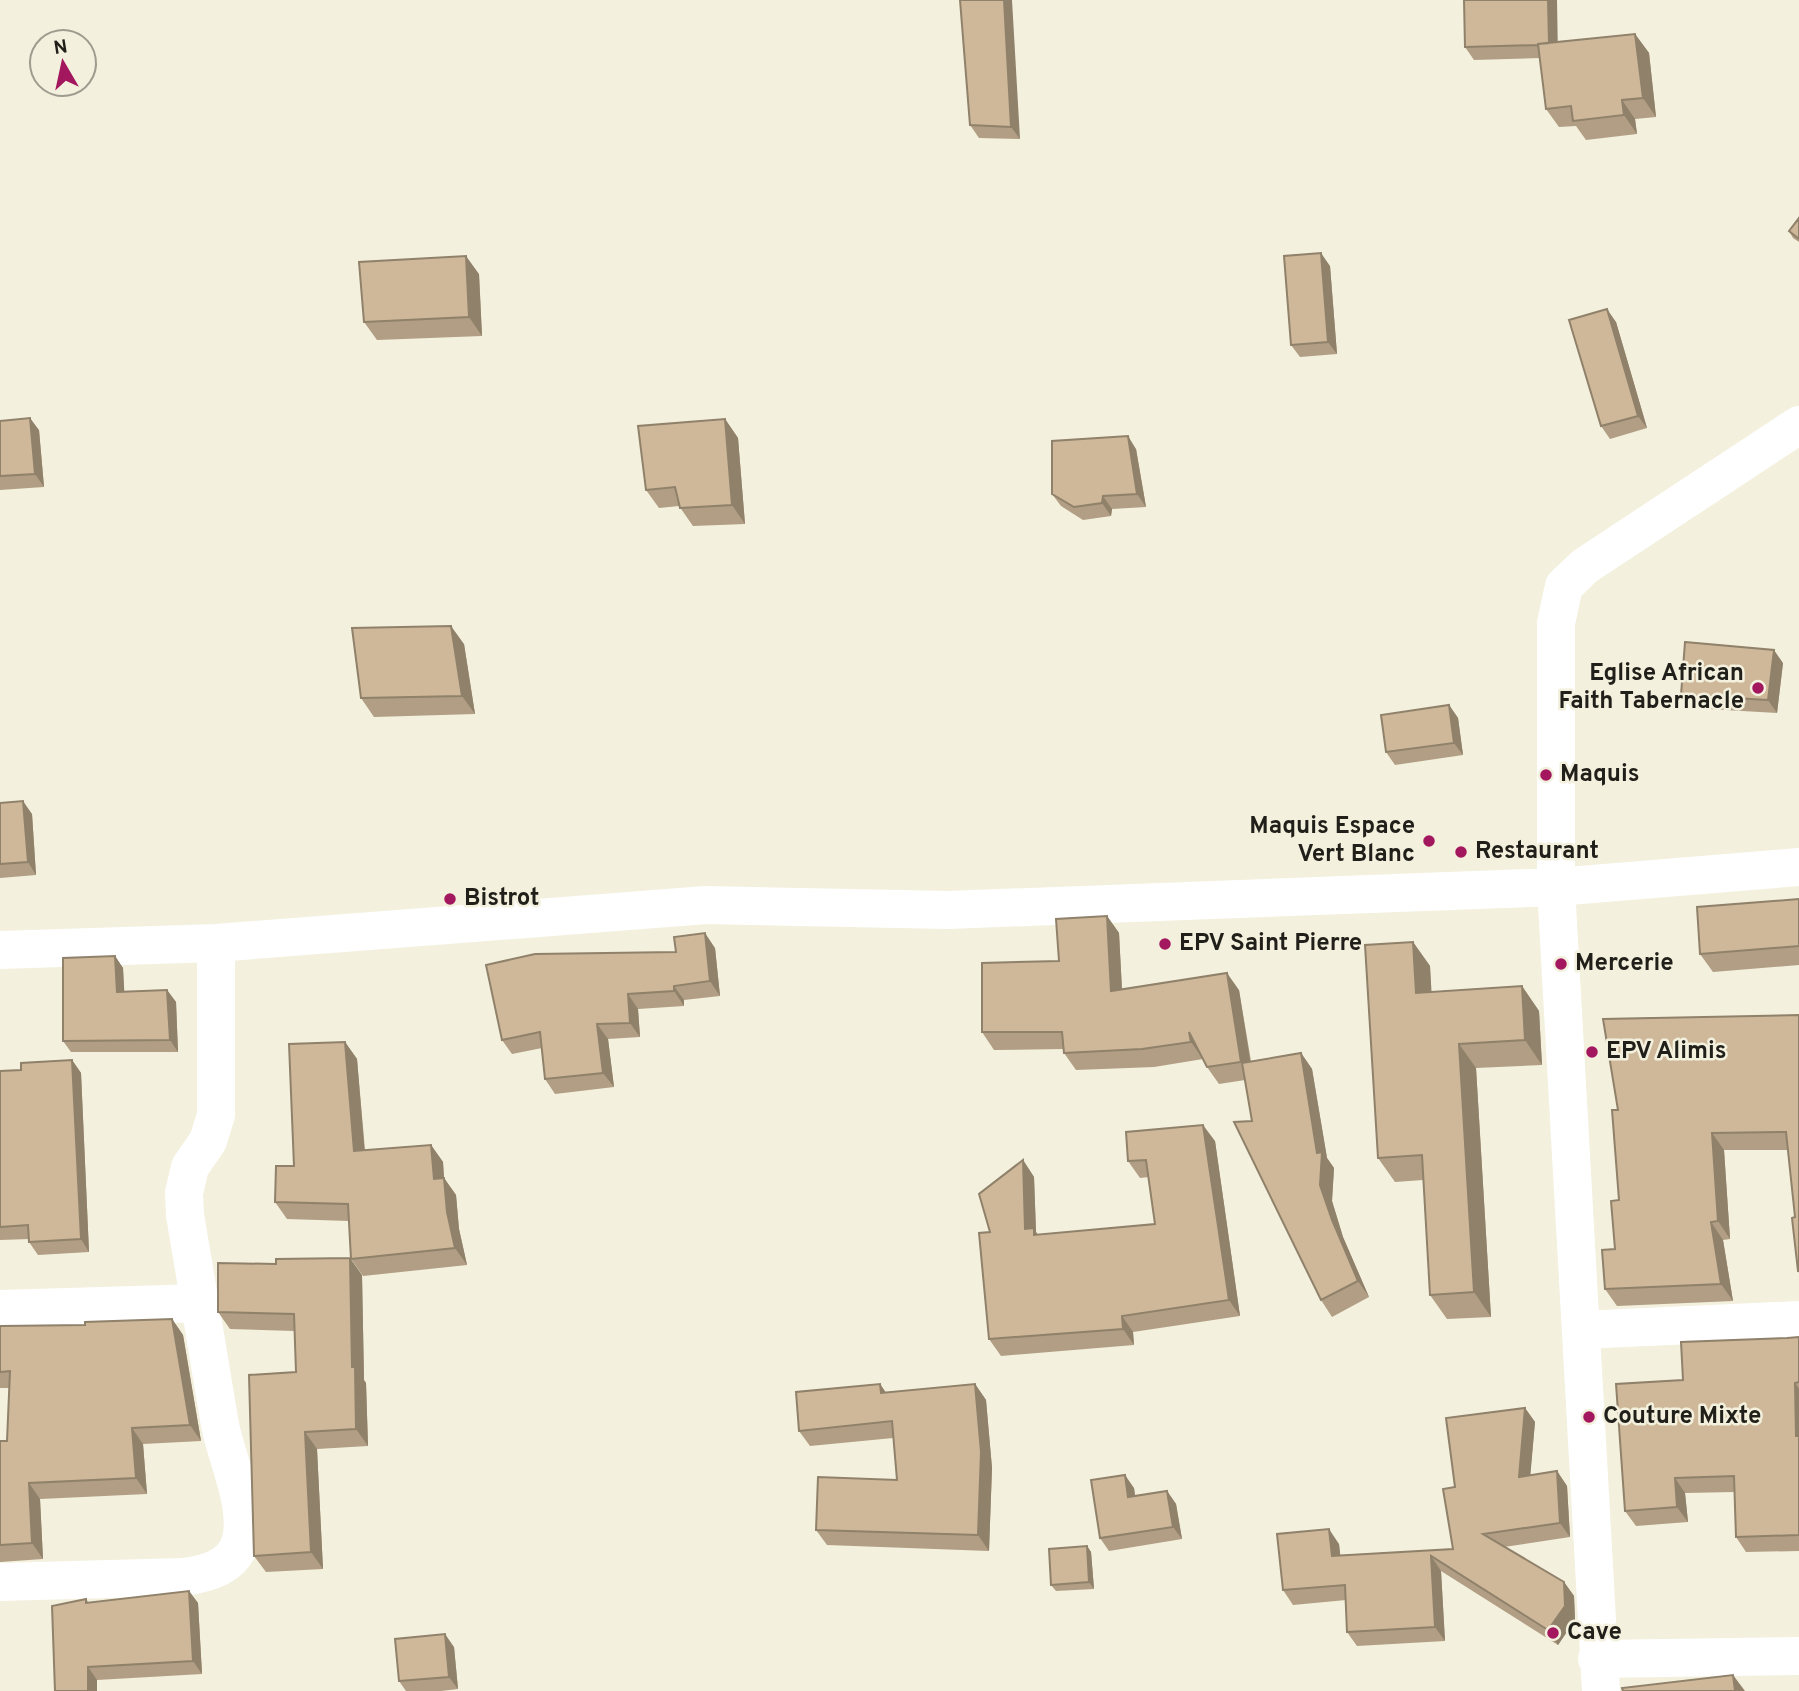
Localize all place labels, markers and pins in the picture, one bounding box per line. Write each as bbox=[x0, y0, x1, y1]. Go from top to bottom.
place label: Eglise African Faith Tabernacle bbox=[1558, 659, 1744, 717]
marker: Eglise African Faith Tabernacle bbox=[1750, 680, 1766, 696]
place label: Maquis bbox=[1560, 760, 1640, 790]
marker: Maquis bbox=[1538, 767, 1554, 783]
place label: Maquis Espace Vert Blanc bbox=[1249, 812, 1415, 870]
marker: Maquis Espace Vert Blanc bbox=[1421, 833, 1437, 849]
place label: Restaurant bbox=[1475, 837, 1599, 867]
marker: Restaurant bbox=[1453, 844, 1469, 860]
place label: Bistrot bbox=[464, 884, 539, 914]
marker: Bistrot bbox=[442, 891, 458, 907]
place label: EPV Saint Pierre bbox=[1179, 929, 1362, 959]
marker: EPV Saint Pierre bbox=[1157, 936, 1173, 952]
place label: Mercerie bbox=[1575, 949, 1674, 979]
marker: Mercerie bbox=[1553, 956, 1569, 972]
place label: EPV Alimis bbox=[1606, 1037, 1727, 1067]
marker: EPV Alimis bbox=[1584, 1044, 1600, 1060]
place label: Couture Mixte bbox=[1603, 1402, 1761, 1432]
marker: Couture Mixte bbox=[1581, 1409, 1597, 1425]
place label: Cave bbox=[1567, 1618, 1622, 1648]
marker: Cave bbox=[1545, 1625, 1561, 1641]

